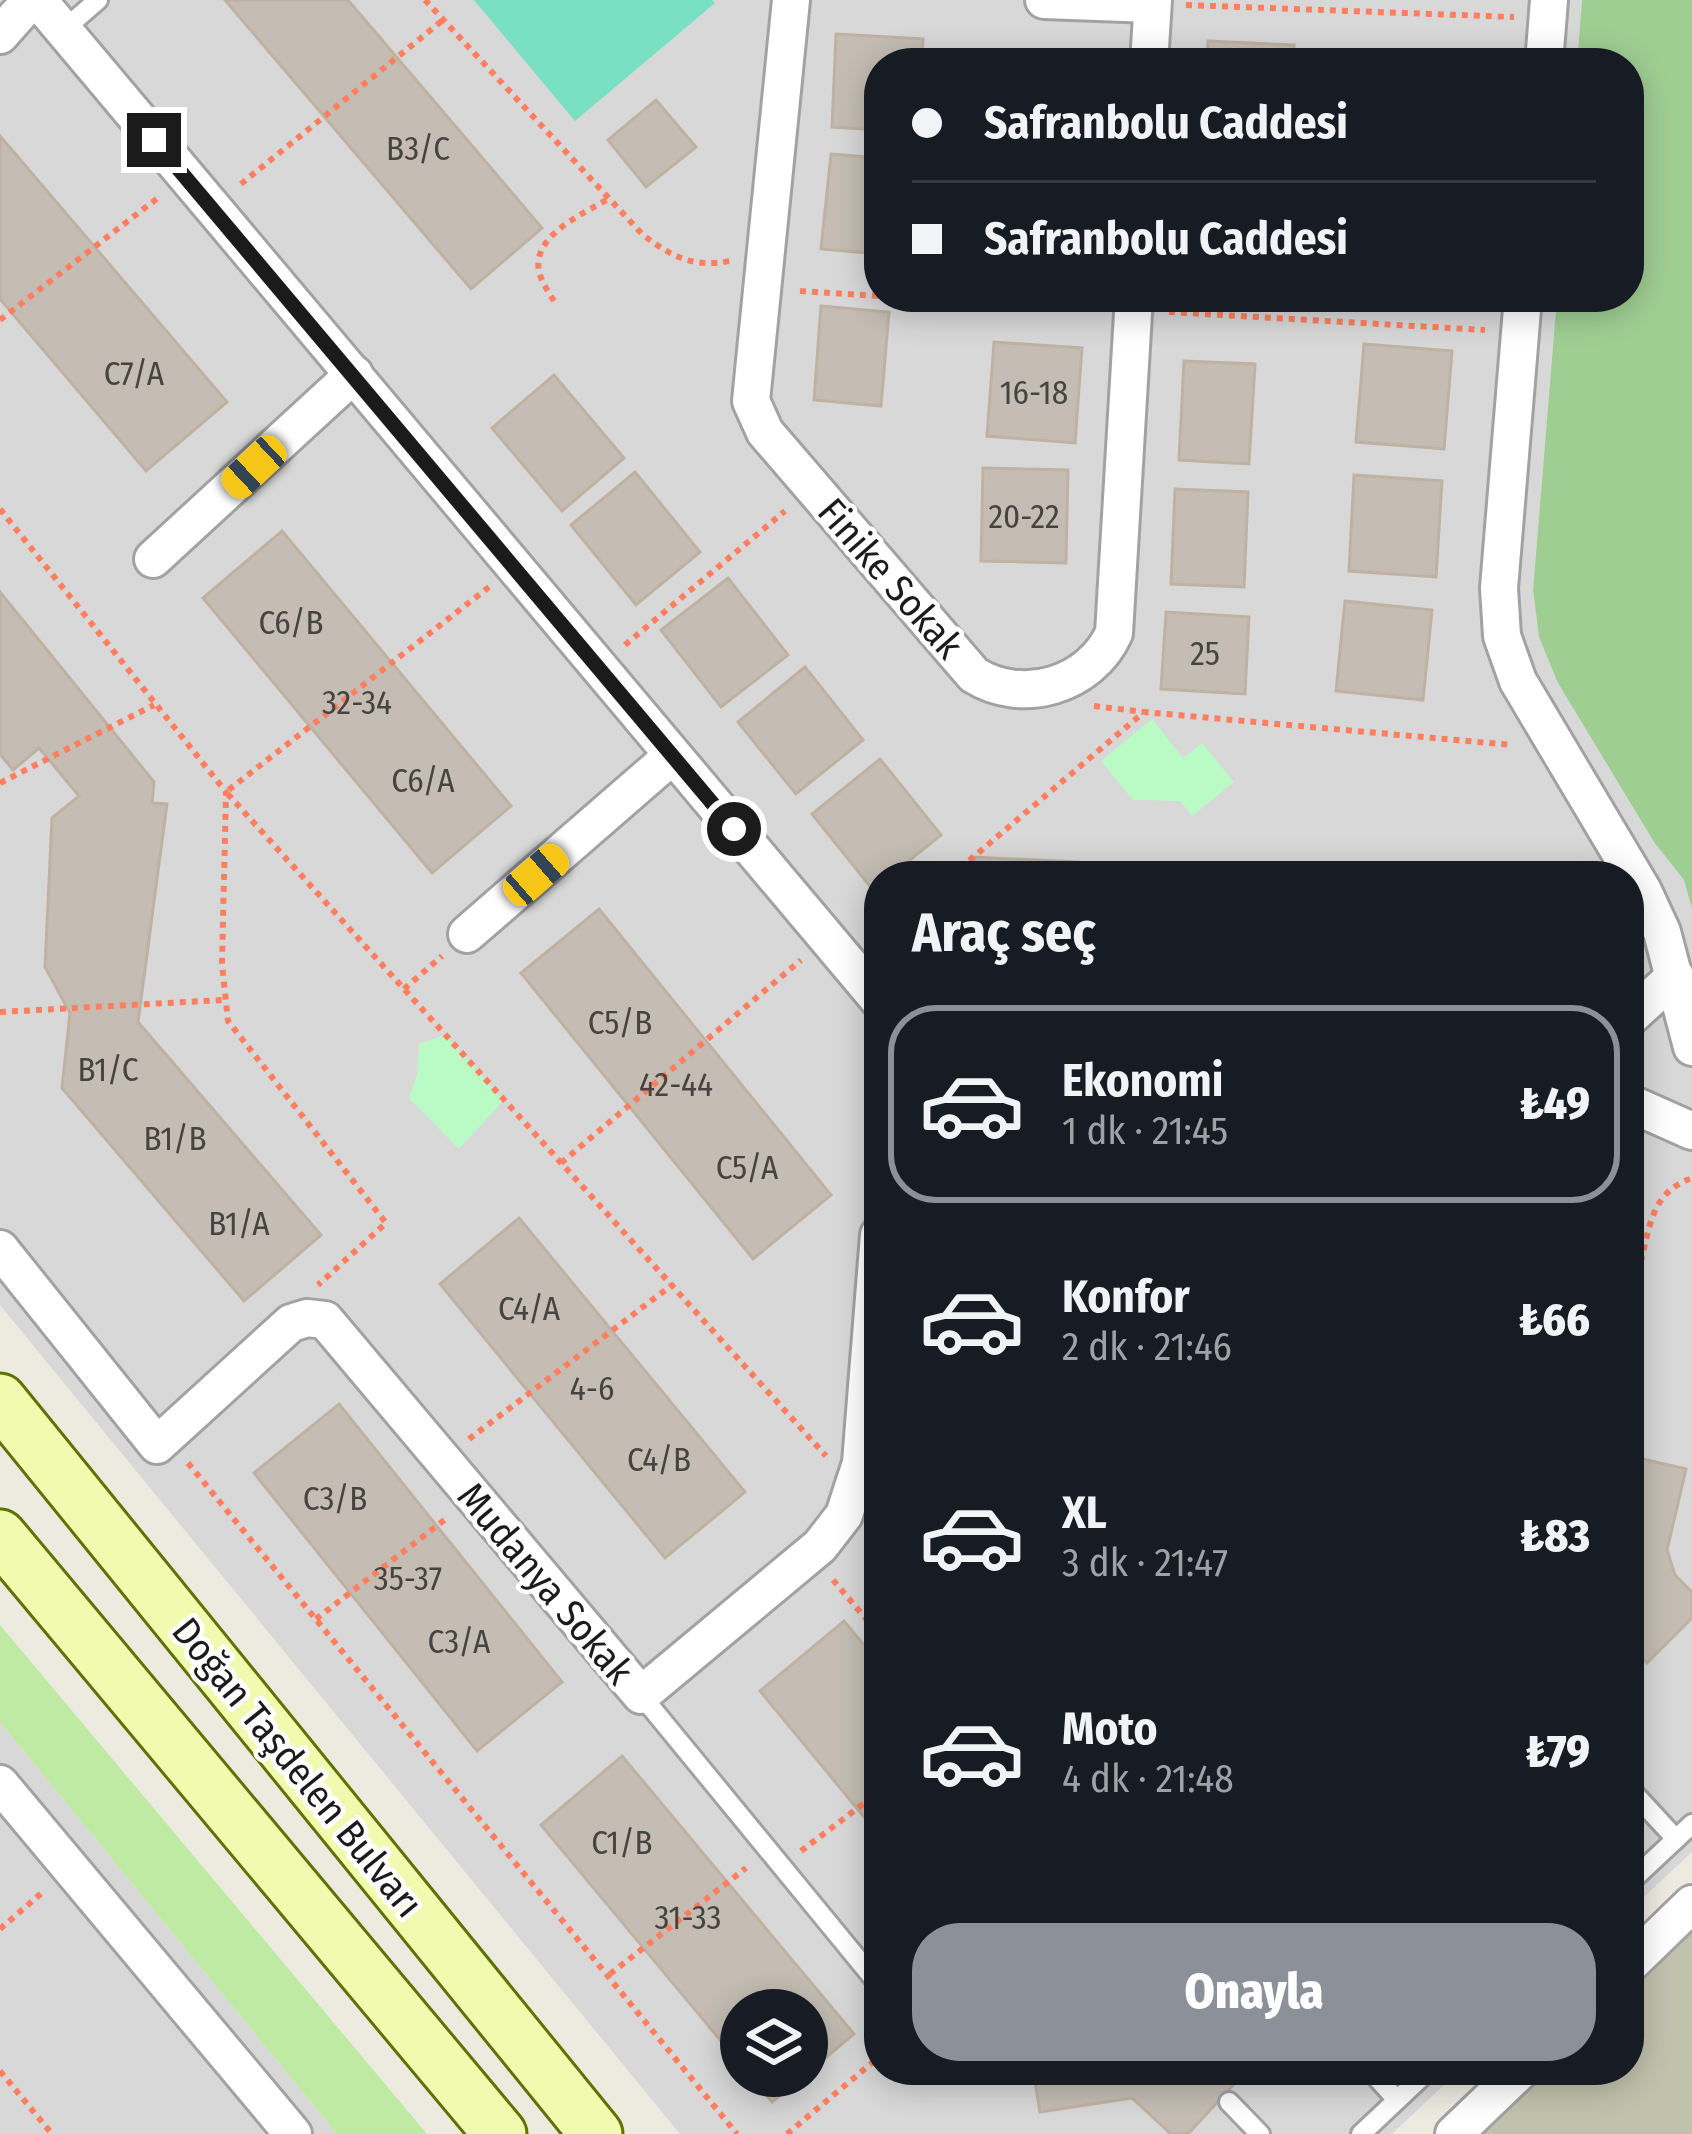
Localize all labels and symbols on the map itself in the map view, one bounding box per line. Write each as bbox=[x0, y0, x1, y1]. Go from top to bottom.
route end bbox=[127, 113, 181, 167]
house number: B3/C bbox=[386, 129, 450, 169]
house number: C7/A bbox=[104, 354, 165, 394]
house number: 16-18 bbox=[1000, 373, 1068, 413]
car bbox=[215, 429, 293, 505]
street label: Finike Sokak bbox=[808, 489, 973, 669]
house number: 20-22 bbox=[989, 497, 1059, 537]
house number: C6/B bbox=[259, 603, 323, 643]
house number: 25 bbox=[1190, 634, 1220, 674]
house number: 32-34 bbox=[322, 683, 392, 723]
house number: C6/A bbox=[391, 761, 455, 801]
route start bbox=[707, 802, 761, 856]
car bbox=[497, 838, 575, 912]
house number: C5/B bbox=[588, 1003, 652, 1043]
house number: B1/C bbox=[77, 1050, 139, 1090]
house number: 42-44 bbox=[639, 1065, 713, 1105]
house number: B1/B bbox=[143, 1119, 207, 1159]
house number: C5/A bbox=[716, 1148, 779, 1188]
house number: B1/A bbox=[208, 1204, 270, 1244]
house number: C4/A bbox=[498, 1289, 561, 1329]
house number: 4-6 bbox=[570, 1369, 614, 1409]
house number: C4/B bbox=[627, 1440, 691, 1480]
street label: Mudanya Sokak bbox=[448, 1474, 643, 1694]
house number: C3/B bbox=[303, 1479, 367, 1519]
house number: 35-37 bbox=[374, 1559, 442, 1599]
street label: Doğan Taşdelen Bulvarı bbox=[162, 1609, 432, 1926]
house number: C3/A bbox=[428, 1622, 491, 1662]
house number: C1/B bbox=[591, 1823, 653, 1863]
house number: 31-33 bbox=[655, 1898, 721, 1938]

